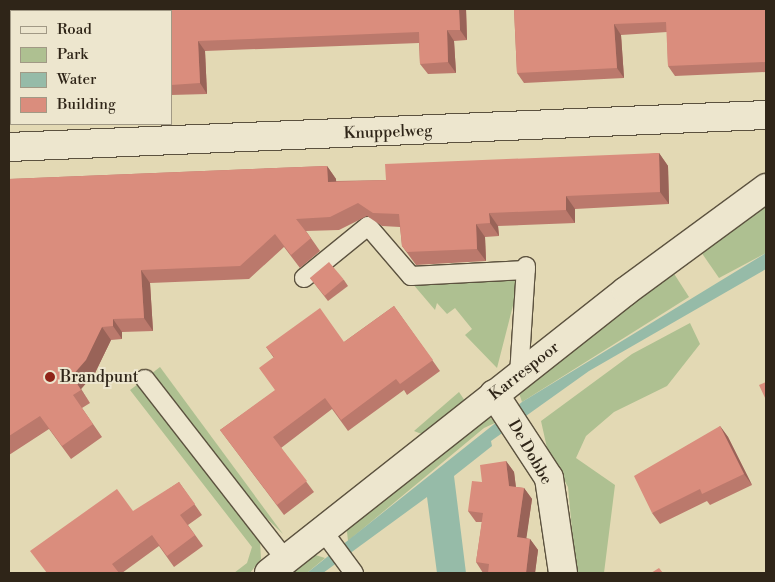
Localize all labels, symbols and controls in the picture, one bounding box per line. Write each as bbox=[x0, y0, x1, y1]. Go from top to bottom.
legend bbox=[10, 10, 172, 125]
text: Road bbox=[57, 20, 92, 39]
text: Park bbox=[57, 45, 88, 64]
text: Water bbox=[57, 70, 96, 89]
text: Building bbox=[57, 95, 116, 114]
street label: Knuppelweg bbox=[343, 121, 433, 143]
street label: Karrespoor bbox=[485, 338, 563, 404]
place label: Brandpunt bbox=[60, 367, 138, 387]
marker: Brandpunt bbox=[44, 371, 56, 383]
street label: De Dobbe bbox=[504, 416, 556, 488]

